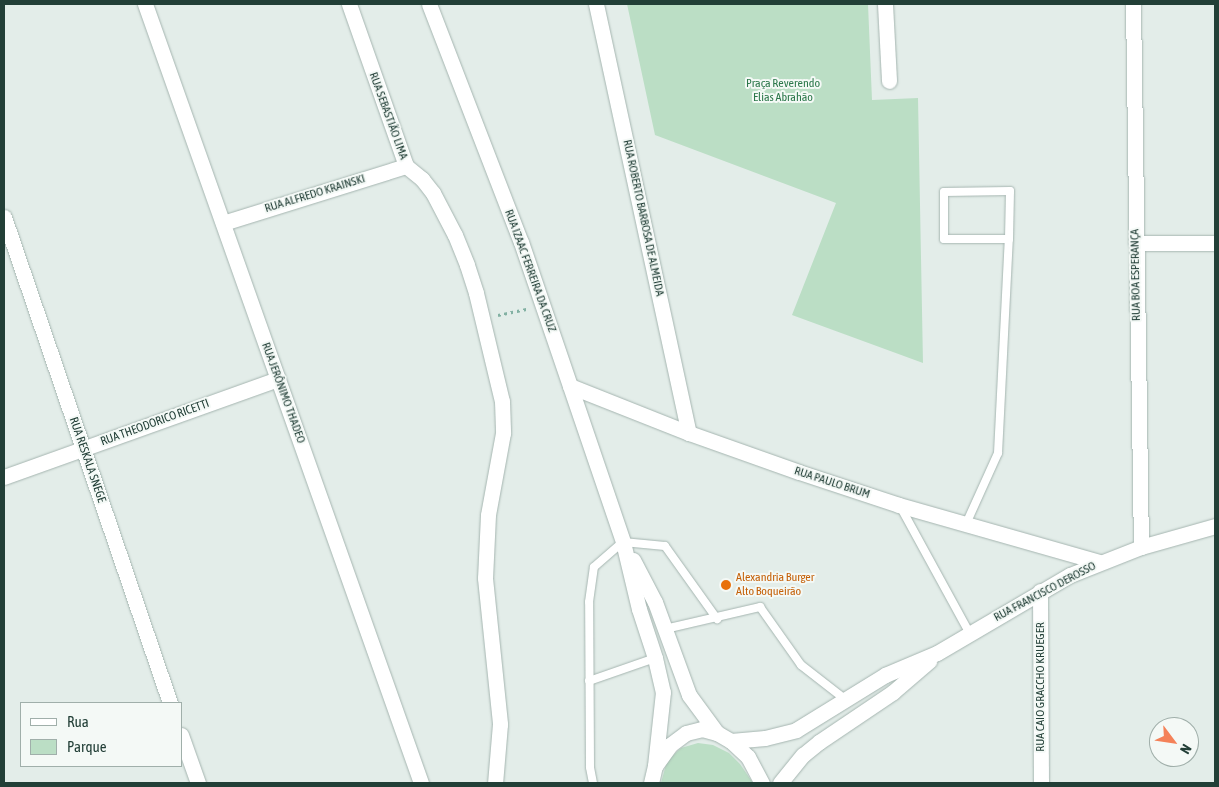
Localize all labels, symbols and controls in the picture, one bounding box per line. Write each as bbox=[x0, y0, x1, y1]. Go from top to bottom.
street label: RUA SEBASTIÃO LIMA bbox=[366, 70, 410, 162]
park label: Praça Reverendo Elias Abrahão bbox=[746, 77, 820, 105]
street label: RUA ROBERTO BARBOSA DE ALMEIDA bbox=[619, 138, 667, 298]
street label: RUA ALFREDO KRAINSKI bbox=[263, 172, 367, 216]
street label: RUA IZAAC FERREIRA DA CRUZ bbox=[501, 208, 559, 334]
street label: RUA BOA ESPERANÇA bbox=[1128, 229, 1144, 321]
street label: RUA JERÔNIMO THADEO bbox=[258, 341, 308, 445]
street label: RUA THEODORICO RICETTI bbox=[99, 397, 211, 449]
street label: RUA RESKALA SNEGE bbox=[66, 415, 108, 505]
street label: RUA PAULO BRUM bbox=[792, 464, 872, 502]
street label: RUA FRANCISCO DEROSSO bbox=[992, 559, 1098, 625]
place label: Alexandria Burger Alto Boqueirão bbox=[736, 571, 814, 599]
marker: Alexandria Burger Alto Boqueirão bbox=[720, 579, 732, 591]
street label: RUA CAIO GRACCHO KRUEGER bbox=[1034, 622, 1048, 752]
legend bbox=[20, 702, 182, 767]
text: Rua bbox=[67, 713, 89, 730]
north arrow bbox=[1149, 717, 1199, 767]
text: Parque bbox=[67, 738, 107, 755]
text: N bbox=[1177, 742, 1195, 757]

